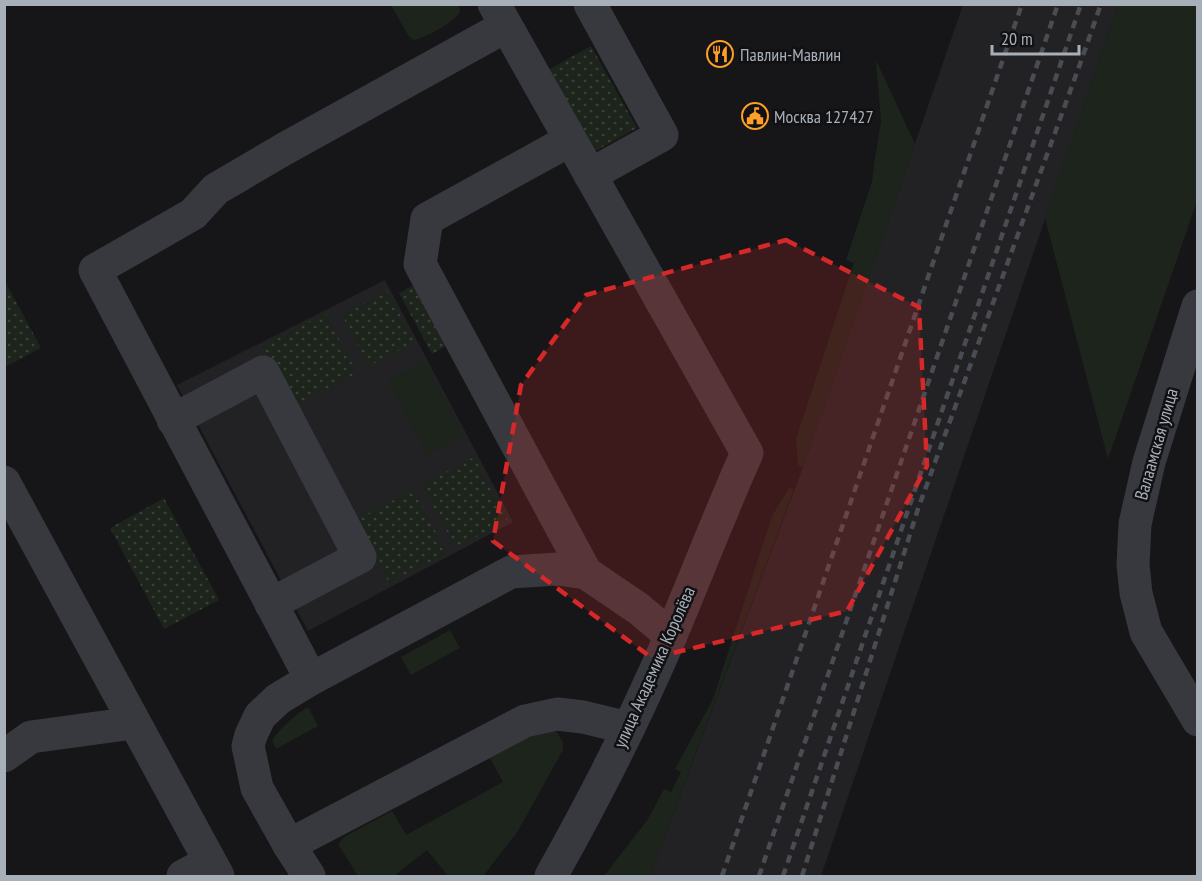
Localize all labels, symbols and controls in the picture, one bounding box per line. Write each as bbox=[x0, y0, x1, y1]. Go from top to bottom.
scale bar bbox=[992, 18, 1079, 56]
text: 20 m bbox=[1001, 27, 1033, 50]
restaurant icon: Павлин-Мавлин bbox=[705, 39, 735, 69]
place label: Павлин-Мавлин bbox=[740, 43, 841, 66]
public building icon: Москва 127427 bbox=[740, 101, 770, 131]
place label: Москва 127427 bbox=[774, 105, 874, 128]
street label: Валаамская улица bbox=[1129, 386, 1183, 502]
street label: улица Академика Королёва bbox=[608, 583, 700, 751]

